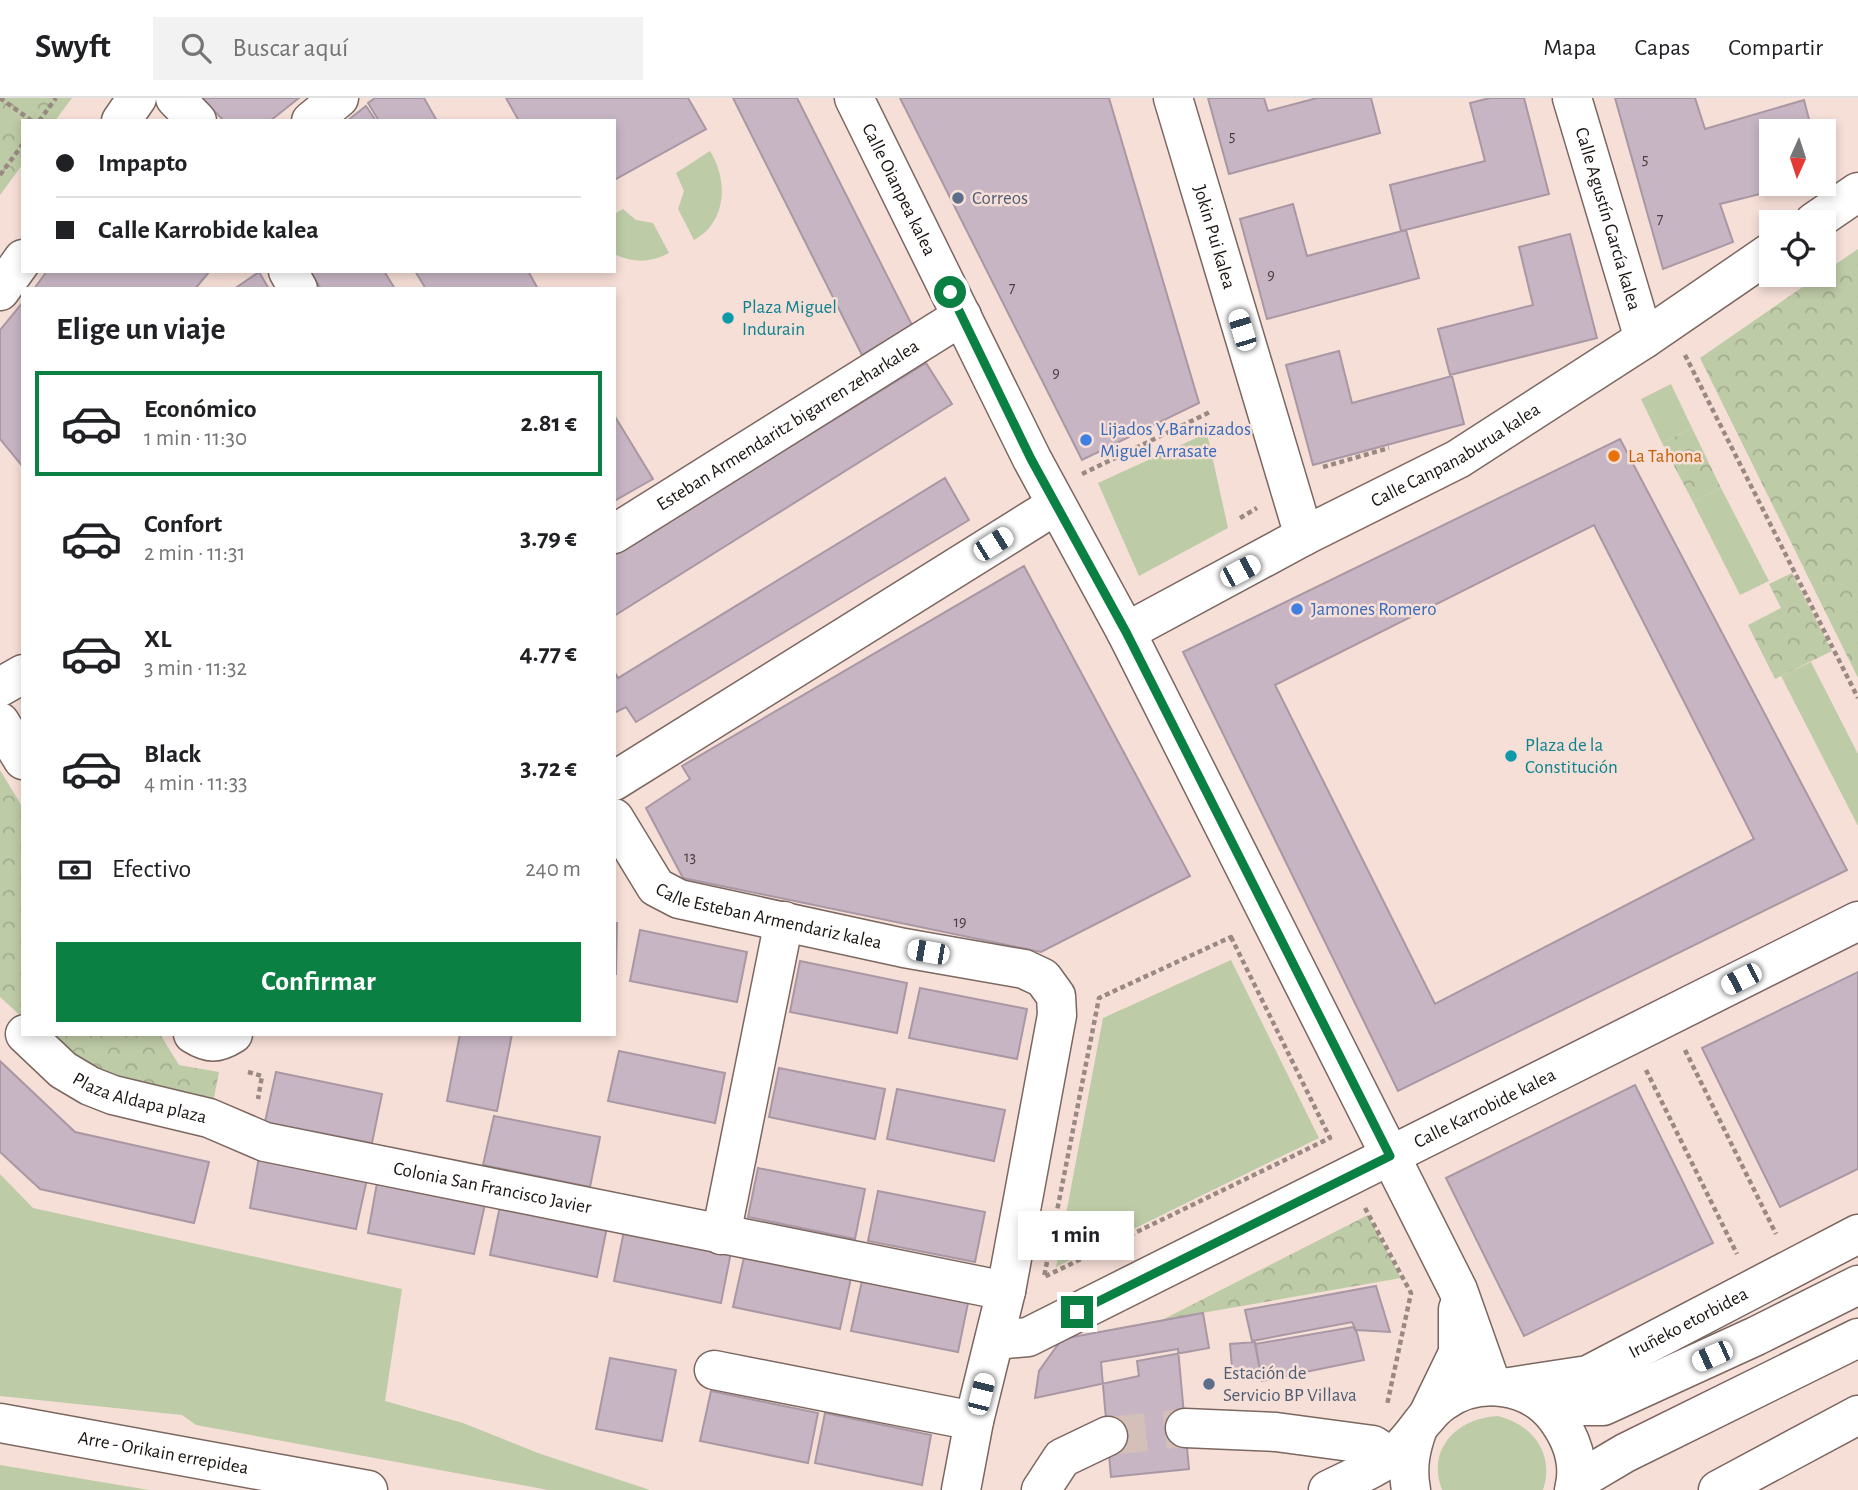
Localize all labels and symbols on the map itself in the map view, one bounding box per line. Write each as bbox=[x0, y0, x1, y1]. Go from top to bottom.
north arrow bbox=[1759, 119, 1836, 196]
street label: Calle Oianpea kalea bbox=[859, 120, 940, 259]
street label: Calle Agustín García kalea bbox=[1572, 125, 1644, 313]
house number: 5 bbox=[1229, 128, 1235, 144]
house number: 5 bbox=[1642, 151, 1648, 167]
street label: Jokin Pui kalea bbox=[1190, 183, 1239, 291]
place label: Correos bbox=[972, 189, 1028, 208]
marker: Correos bbox=[950, 190, 966, 206]
house number: 7 bbox=[1657, 211, 1664, 227]
house number: 9 bbox=[1267, 267, 1275, 283]
route start bbox=[934, 276, 966, 308]
house number: 7 bbox=[1009, 280, 1016, 296]
place label: Plaza Miguel Indurain bbox=[742, 298, 837, 339]
car bbox=[1226, 307, 1259, 353]
marker: Plaza Miguel Indurain bbox=[720, 310, 736, 326]
street label: Esteban Armendaritz bigarren zeharkalea bbox=[653, 336, 922, 514]
house number: 9 bbox=[1052, 365, 1060, 381]
street label: Calle Canpanaburua kalea bbox=[1368, 399, 1543, 511]
place label: Lijados Y Barnizados Miguel Arrasate bbox=[1100, 420, 1251, 461]
marker: Lijados Y Barnizados Miguel Arrasate bbox=[1078, 432, 1094, 448]
place label: La Tahona bbox=[1628, 447, 1702, 466]
marker: La Tahona bbox=[1606, 448, 1622, 464]
car bbox=[970, 524, 1017, 564]
car bbox=[1217, 552, 1264, 590]
place label: Jamones Romero bbox=[1311, 600, 1437, 619]
marker: Jamones Romero bbox=[1289, 601, 1305, 617]
place label: Plaza de la Constitución bbox=[1525, 736, 1618, 777]
marker: Plaza de la Constitución bbox=[1503, 748, 1519, 764]
house number: 13 bbox=[684, 849, 696, 865]
street label: Calle Esteban Armendariz kalea bbox=[653, 879, 884, 952]
house number: 19 bbox=[953, 914, 967, 930]
car bbox=[906, 938, 951, 966]
car bbox=[1718, 960, 1765, 998]
street label: Calle Karrobide kalea bbox=[1411, 1065, 1559, 1152]
street label: Plaza Aldapa plaza bbox=[70, 1069, 209, 1127]
street label: Colonia San Francisco Javier bbox=[392, 1159, 593, 1217]
callout: 1 min bbox=[1019, 1210, 1135, 1260]
street label: Iruñeko etorbidea bbox=[1625, 1284, 1751, 1362]
route end bbox=[1061, 1296, 1093, 1328]
car bbox=[1689, 1338, 1736, 1374]
place label: Estación de Servicio BP Villava bbox=[1223, 1364, 1357, 1405]
car bbox=[966, 1371, 997, 1417]
marker: Estación de Servicio BP Villava bbox=[1201, 1376, 1217, 1392]
street label: Arre - Orikain errepidea bbox=[77, 1428, 250, 1478]

